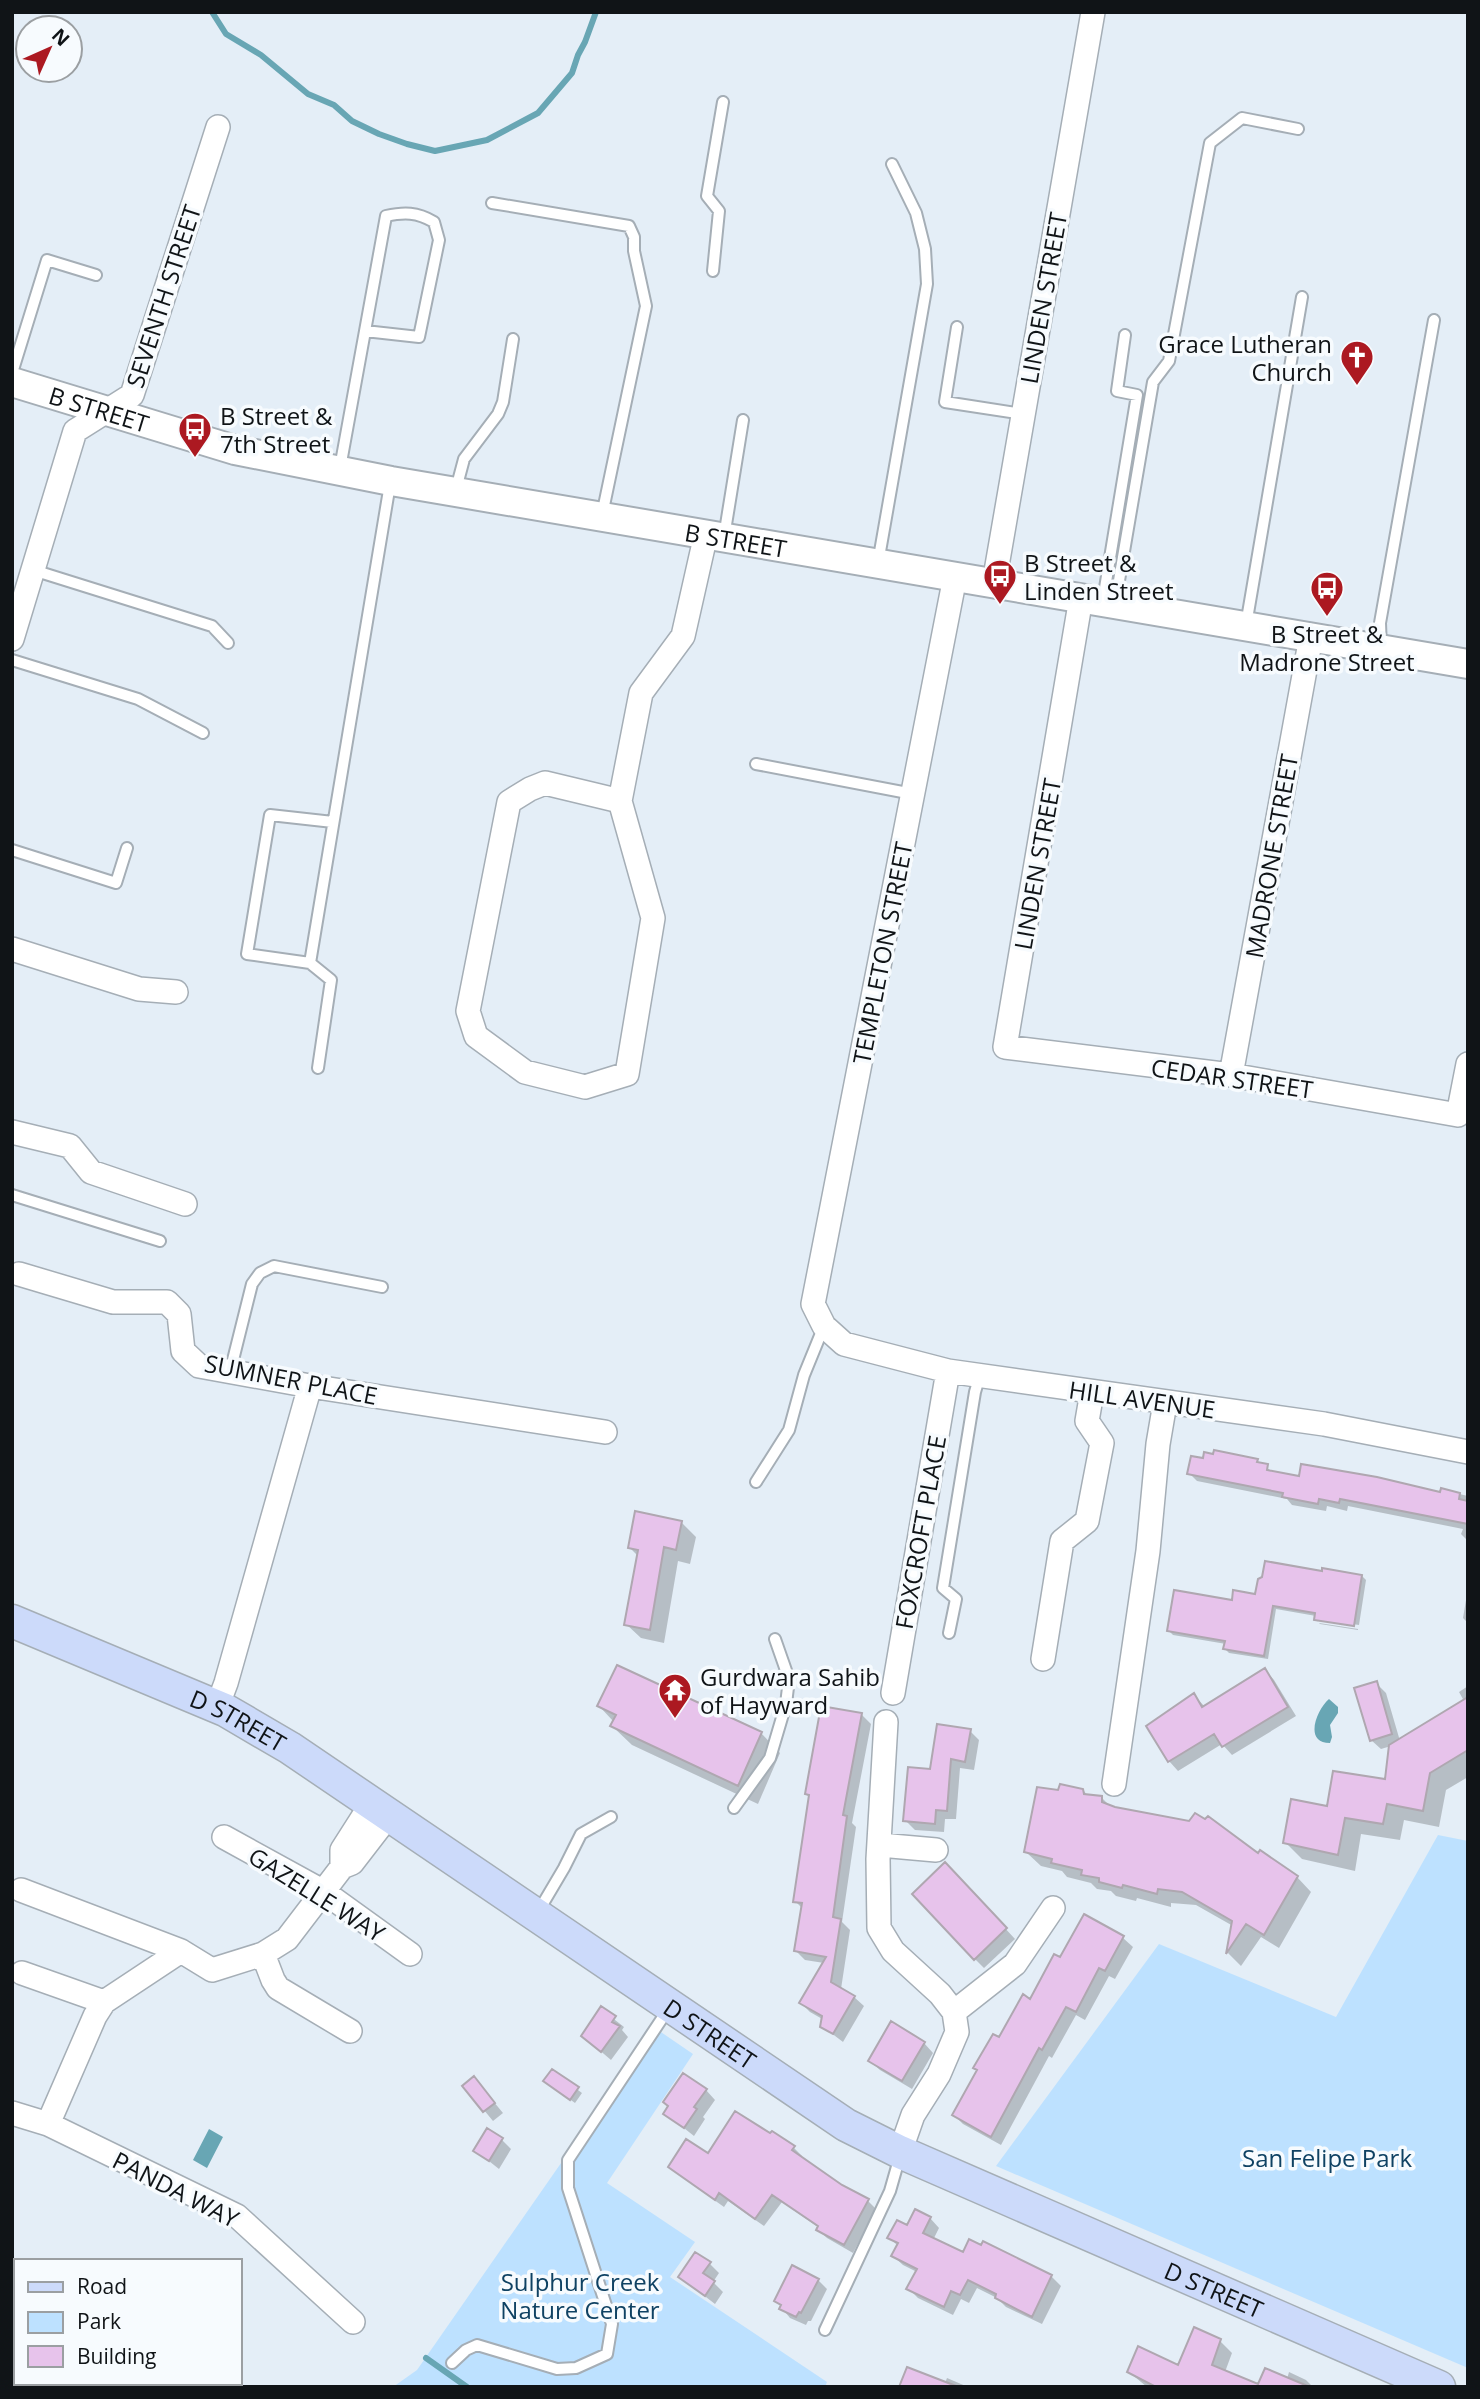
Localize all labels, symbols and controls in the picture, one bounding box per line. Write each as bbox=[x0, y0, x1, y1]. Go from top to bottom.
north arrow bbox=[14, 14, 84, 84]
text: N bbox=[46, 22, 76, 52]
street label: SEVENTH STREET bbox=[118, 200, 208, 392]
street label: LINDEN STREET bbox=[1012, 210, 1074, 386]
place label: Grace Lutheran Church bbox=[1158, 327, 1332, 388]
church icon: Grace Lutheran Church bbox=[1338, 338, 1376, 387]
street label: B STREET bbox=[45, 378, 153, 439]
place label: B Street & 7th Street bbox=[220, 399, 333, 460]
bus stop icon: B Street & 7th Street bbox=[176, 410, 214, 459]
street label: B STREET bbox=[682, 515, 789, 564]
place label: B Street & Linden Street bbox=[1024, 546, 1173, 607]
bus stop icon: B Street & Linden Street bbox=[981, 557, 1019, 606]
bus stop icon: B Street & Madrone Street bbox=[1308, 569, 1346, 618]
place label: B Street & Madrone Street bbox=[1239, 617, 1415, 678]
street label: MADRONE STREET bbox=[1237, 752, 1305, 960]
street label: LINDEN STREET bbox=[1006, 776, 1068, 952]
street label: TEMPLETON STREET bbox=[844, 839, 920, 1067]
street label: CEDAR STREET bbox=[1149, 1050, 1315, 1106]
street label: SUMNER PLACE bbox=[202, 1346, 380, 1412]
street label: HILL AVENUE bbox=[1067, 1372, 1217, 1426]
street label: FOXCROFT PLACE bbox=[887, 1433, 953, 1631]
place label: Gurdwara Sahib of Hayward bbox=[700, 1660, 880, 1721]
temple icon: Gurdwara Sahib of Hayward bbox=[656, 1671, 694, 1720]
street label: D STREET bbox=[185, 1681, 292, 1759]
street label: GAZELLE WAY bbox=[242, 1839, 392, 1949]
street label: D STREET bbox=[658, 1990, 763, 2076]
park label: San Felipe Park bbox=[1242, 2141, 1412, 2174]
street label: PANDA WAY bbox=[107, 2143, 245, 2235]
street label: D STREET bbox=[1160, 2253, 1269, 2325]
legend bbox=[14, 2259, 242, 2385]
park label: Sulphur Creek Nature Center bbox=[500, 2265, 660, 2326]
text: Road bbox=[77, 2272, 127, 2300]
text: Park bbox=[77, 2307, 121, 2335]
text: Building bbox=[77, 2342, 156, 2370]

